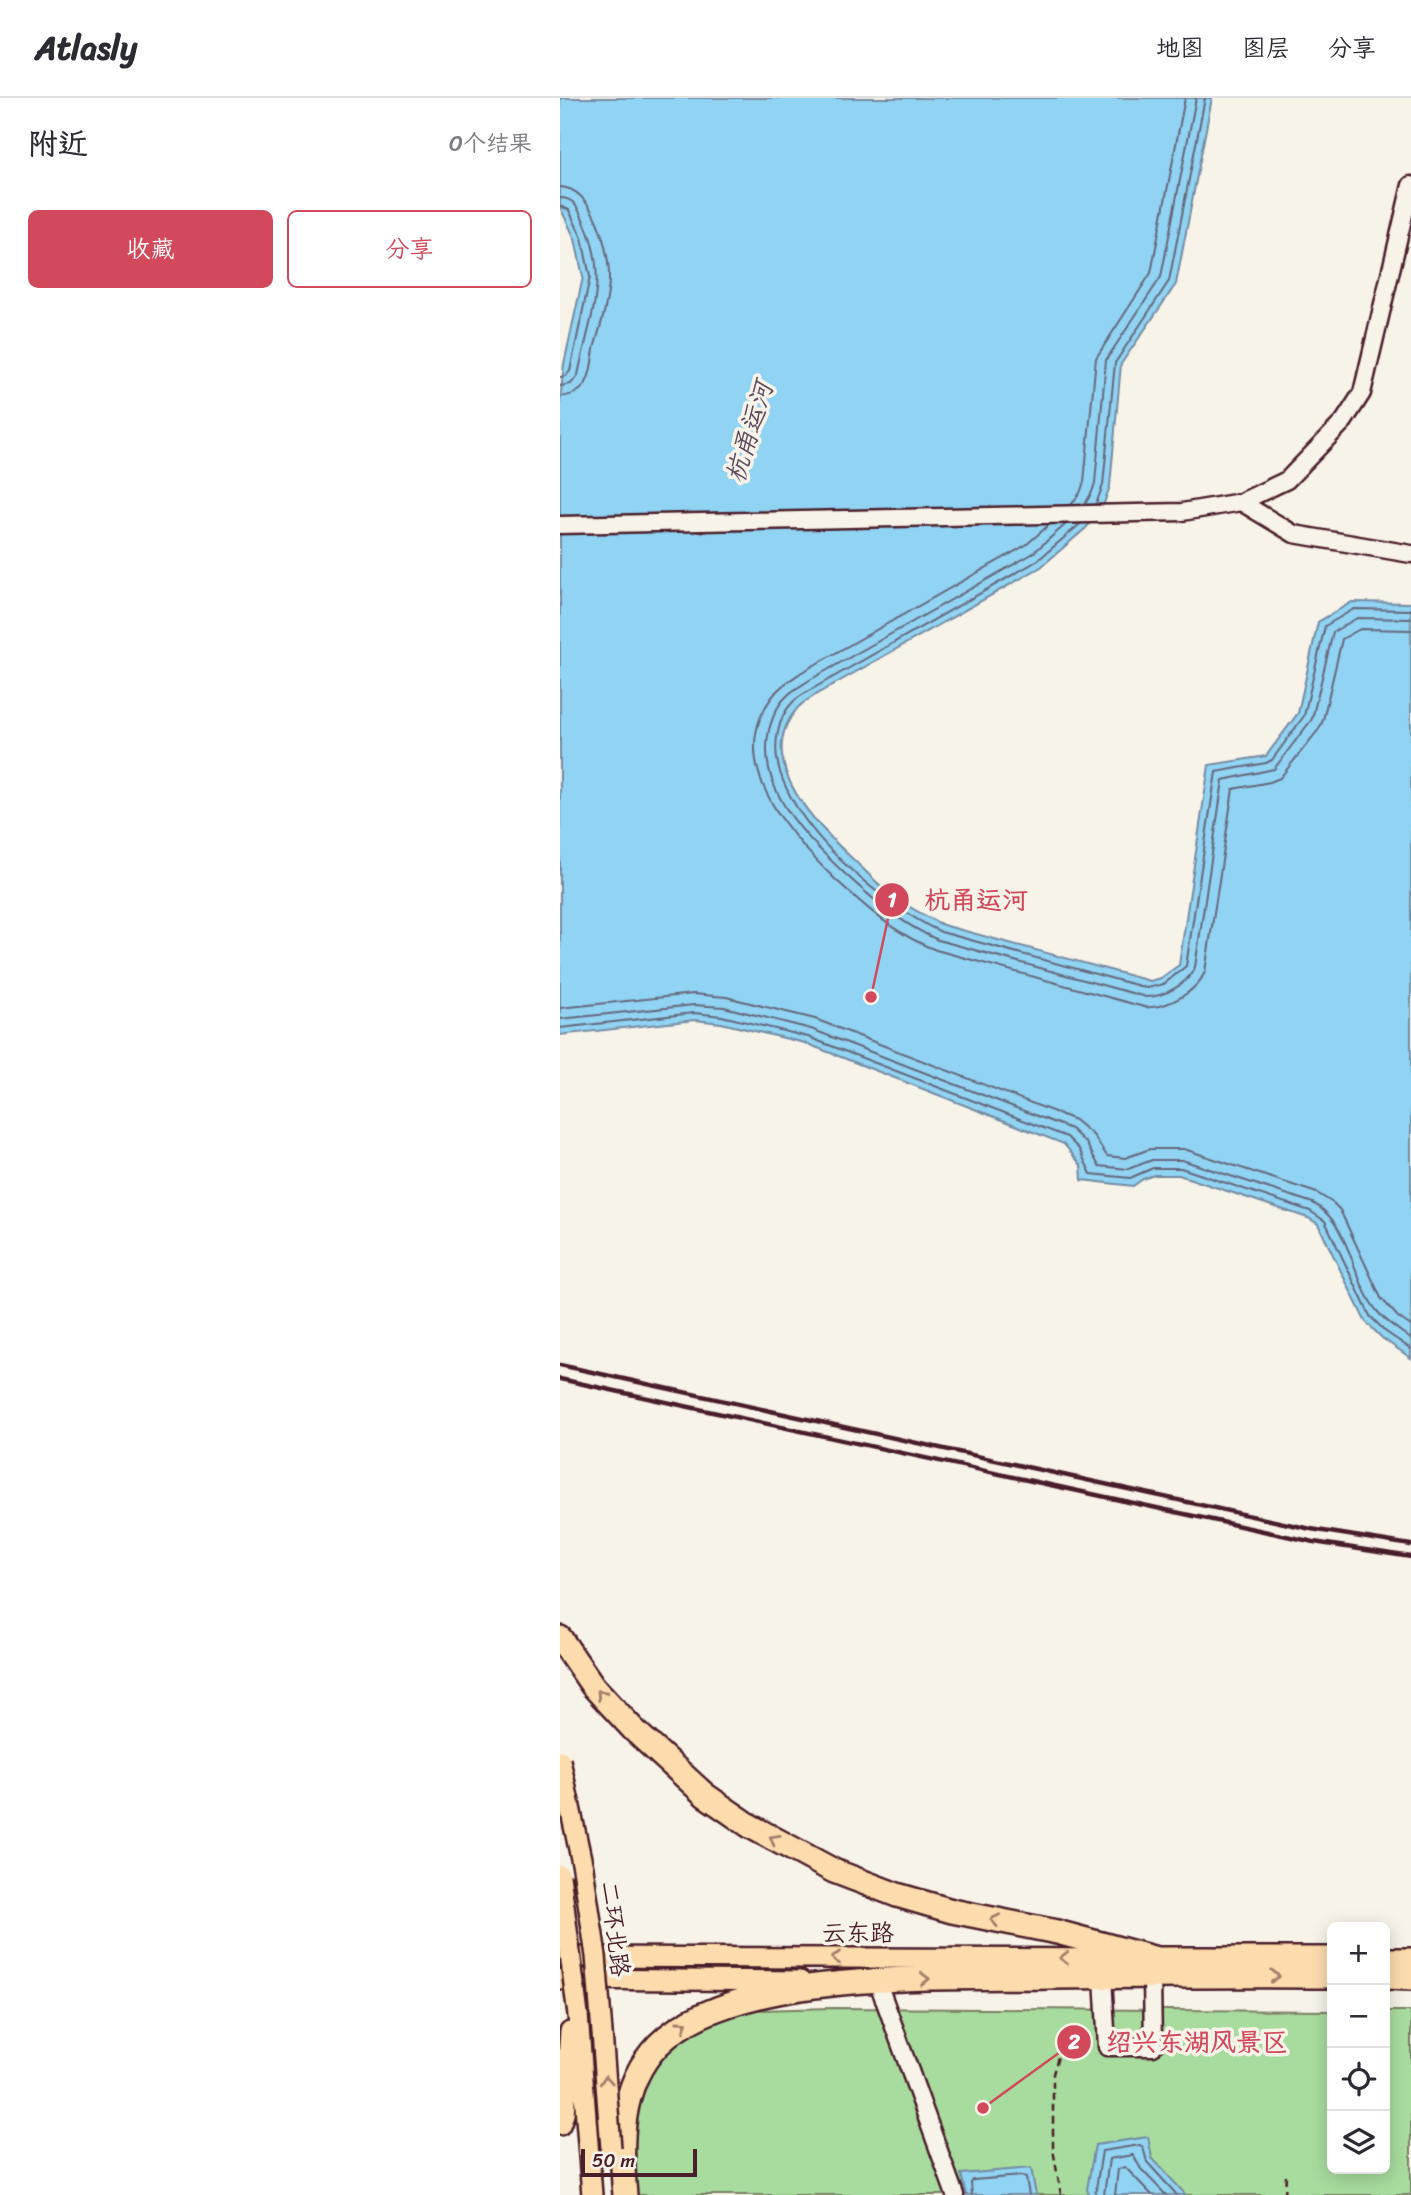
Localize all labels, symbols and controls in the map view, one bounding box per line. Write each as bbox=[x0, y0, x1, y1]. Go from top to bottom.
text: Atlasly bbox=[35, 19, 137, 77]
text: 地图 bbox=[1156, 27, 1204, 69]
text: 图层 bbox=[1242, 27, 1290, 69]
text: 分享 bbox=[1328, 27, 1376, 69]
text: 附近 bbox=[28, 117, 88, 171]
text: 0个结果 bbox=[448, 123, 532, 164]
button: 收藏 bbox=[28, 210, 273, 288]
button: 分享 bbox=[287, 210, 532, 288]
water label: 杭甬运河 bbox=[712, 372, 787, 488]
callout: 杭甬运河 bbox=[875, 876, 1042, 923]
text: 杭甬运河 bbox=[924, 877, 1028, 923]
text: 1 bbox=[887, 881, 897, 919]
one-way arrow bbox=[596, 1689, 609, 1702]
one-way arrow bbox=[768, 1834, 781, 1847]
street label: 二环北路 bbox=[588, 1879, 642, 1979]
street label: 云东路 bbox=[822, 1912, 894, 1954]
one-way arrow bbox=[989, 1913, 1001, 1928]
map controls bbox=[1327, 1922, 1390, 2174]
button: + bbox=[1327, 1922, 1390, 1985]
one-way arrow bbox=[831, 1950, 841, 1966]
one-way arrow bbox=[1058, 1950, 1069, 1966]
one-way arrow bbox=[1270, 1968, 1281, 1983]
one-way arrow bbox=[921, 1971, 931, 1987]
button: − bbox=[1327, 1985, 1390, 2048]
callout: 绍兴东湖风景区 bbox=[1057, 2018, 1302, 2065]
text: 绍兴东湖风景区 bbox=[1106, 2019, 1288, 2065]
one-way arrow bbox=[675, 2021, 688, 2033]
text: 2 bbox=[1067, 2023, 1080, 2061]
button: locate bbox=[1327, 2048, 1390, 2111]
one-way arrow bbox=[598, 2075, 613, 2086]
button: layers bbox=[1327, 2111, 1390, 2174]
text: 50 m bbox=[592, 2144, 635, 2177]
scale bar bbox=[581, 2146, 696, 2178]

